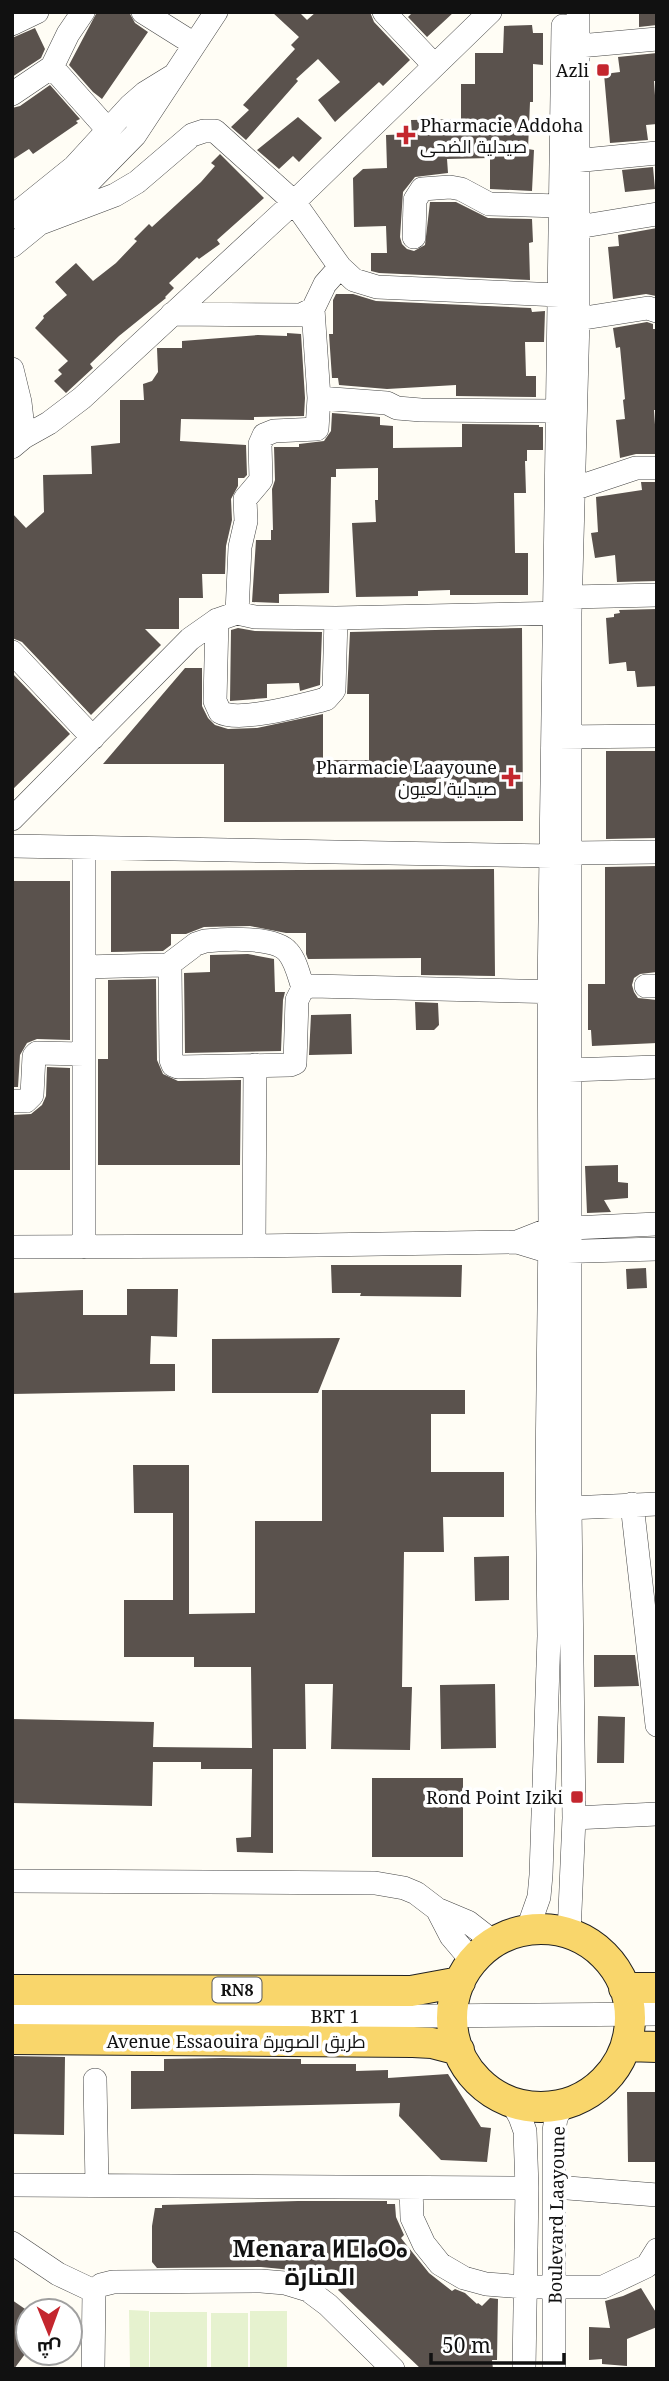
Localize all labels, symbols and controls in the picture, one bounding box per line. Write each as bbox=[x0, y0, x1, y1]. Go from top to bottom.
place label: Azli bbox=[556, 58, 589, 82]
marker: Azli bbox=[595, 62, 611, 78]
place label: Pharmacie Addoha صيدلية الضحى bbox=[420, 113, 583, 158]
marker: Pharmacie Addoha صيدلية الضحى bbox=[398, 127, 414, 143]
place label: Pharmacie Laayoune صيدلية لعيون bbox=[316, 755, 497, 800]
marker: Pharmacie Laayoune صيدلية لعيون bbox=[503, 769, 519, 785]
place label: Rond Point Iziki bbox=[426, 1785, 563, 1809]
marker: Rond Point Iziki bbox=[569, 1789, 585, 1805]
road number: RN8 bbox=[212, 1978, 262, 2002]
street label: BRT 1 bbox=[311, 2004, 360, 2028]
street label: Avenue Essaouira طريق الصويرة bbox=[106, 2029, 366, 2054]
street label: Boulevard Laayoune bbox=[542, 2126, 570, 2304]
district label: Menara ⵍⵎⵏⴰⵔⴰ المنارة bbox=[232, 2231, 408, 2292]
north arrow bbox=[14, 2297, 84, 2367]
scale bar bbox=[431, 2322, 564, 2366]
text: 50 m bbox=[442, 2331, 491, 2359]
text: ش bbox=[37, 2336, 62, 2362]

